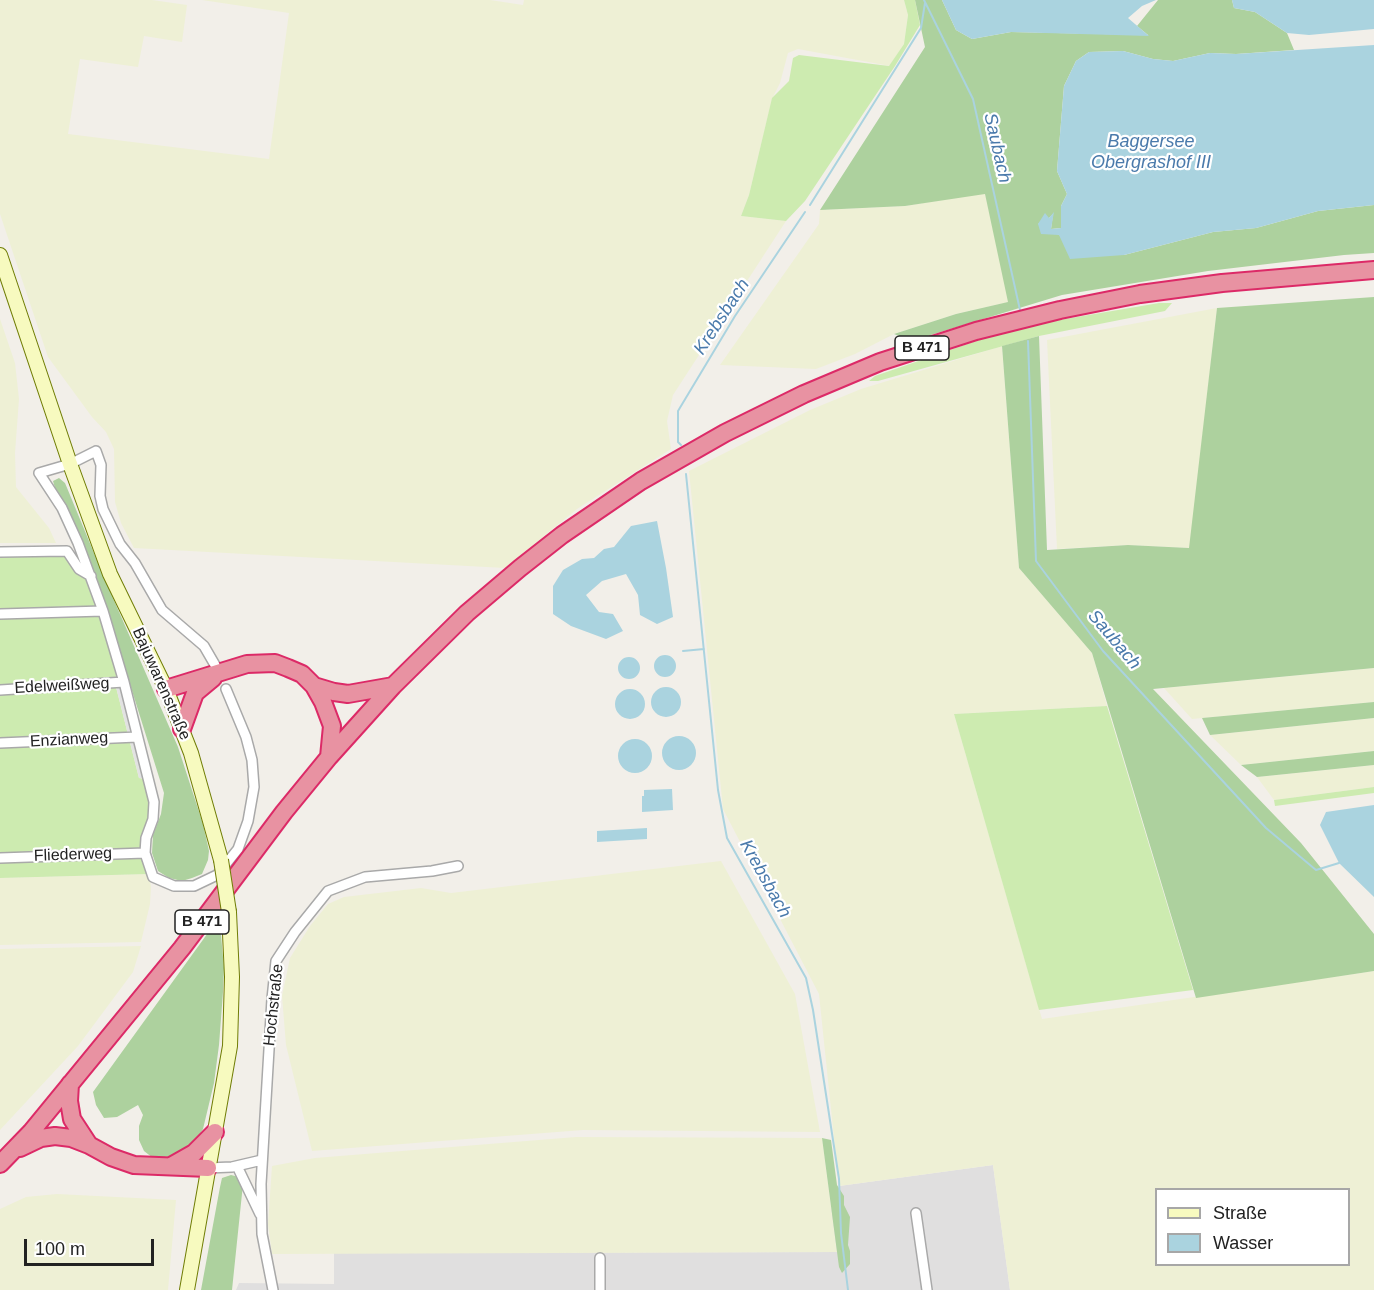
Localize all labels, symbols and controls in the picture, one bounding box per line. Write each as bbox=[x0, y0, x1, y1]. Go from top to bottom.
water label: Saubach bbox=[978, 111, 1016, 185]
water label: Baggersee Obergrashof III bbox=[1091, 131, 1211, 174]
water label: Krebsbach bbox=[690, 275, 754, 359]
road number: B 471 bbox=[895, 336, 949, 360]
water label: Saubach bbox=[1083, 606, 1145, 674]
street label: Bajuwarenstraße bbox=[128, 625, 194, 743]
street label: Edelweißweg bbox=[14, 674, 110, 698]
street label: Enzianweg bbox=[29, 728, 109, 752]
water label: Krebsbach bbox=[735, 836, 795, 922]
street label: Fliederweg bbox=[34, 844, 112, 866]
road number: B 471 bbox=[175, 910, 229, 934]
street label: Hochstraße bbox=[260, 963, 288, 1047]
legend bbox=[1155, 1188, 1350, 1266]
text: Straße bbox=[1213, 1203, 1267, 1223]
scale bar bbox=[27, 1227, 158, 1265]
text: Wasser bbox=[1213, 1233, 1273, 1253]
text: 100 m bbox=[35, 1239, 85, 1259]

